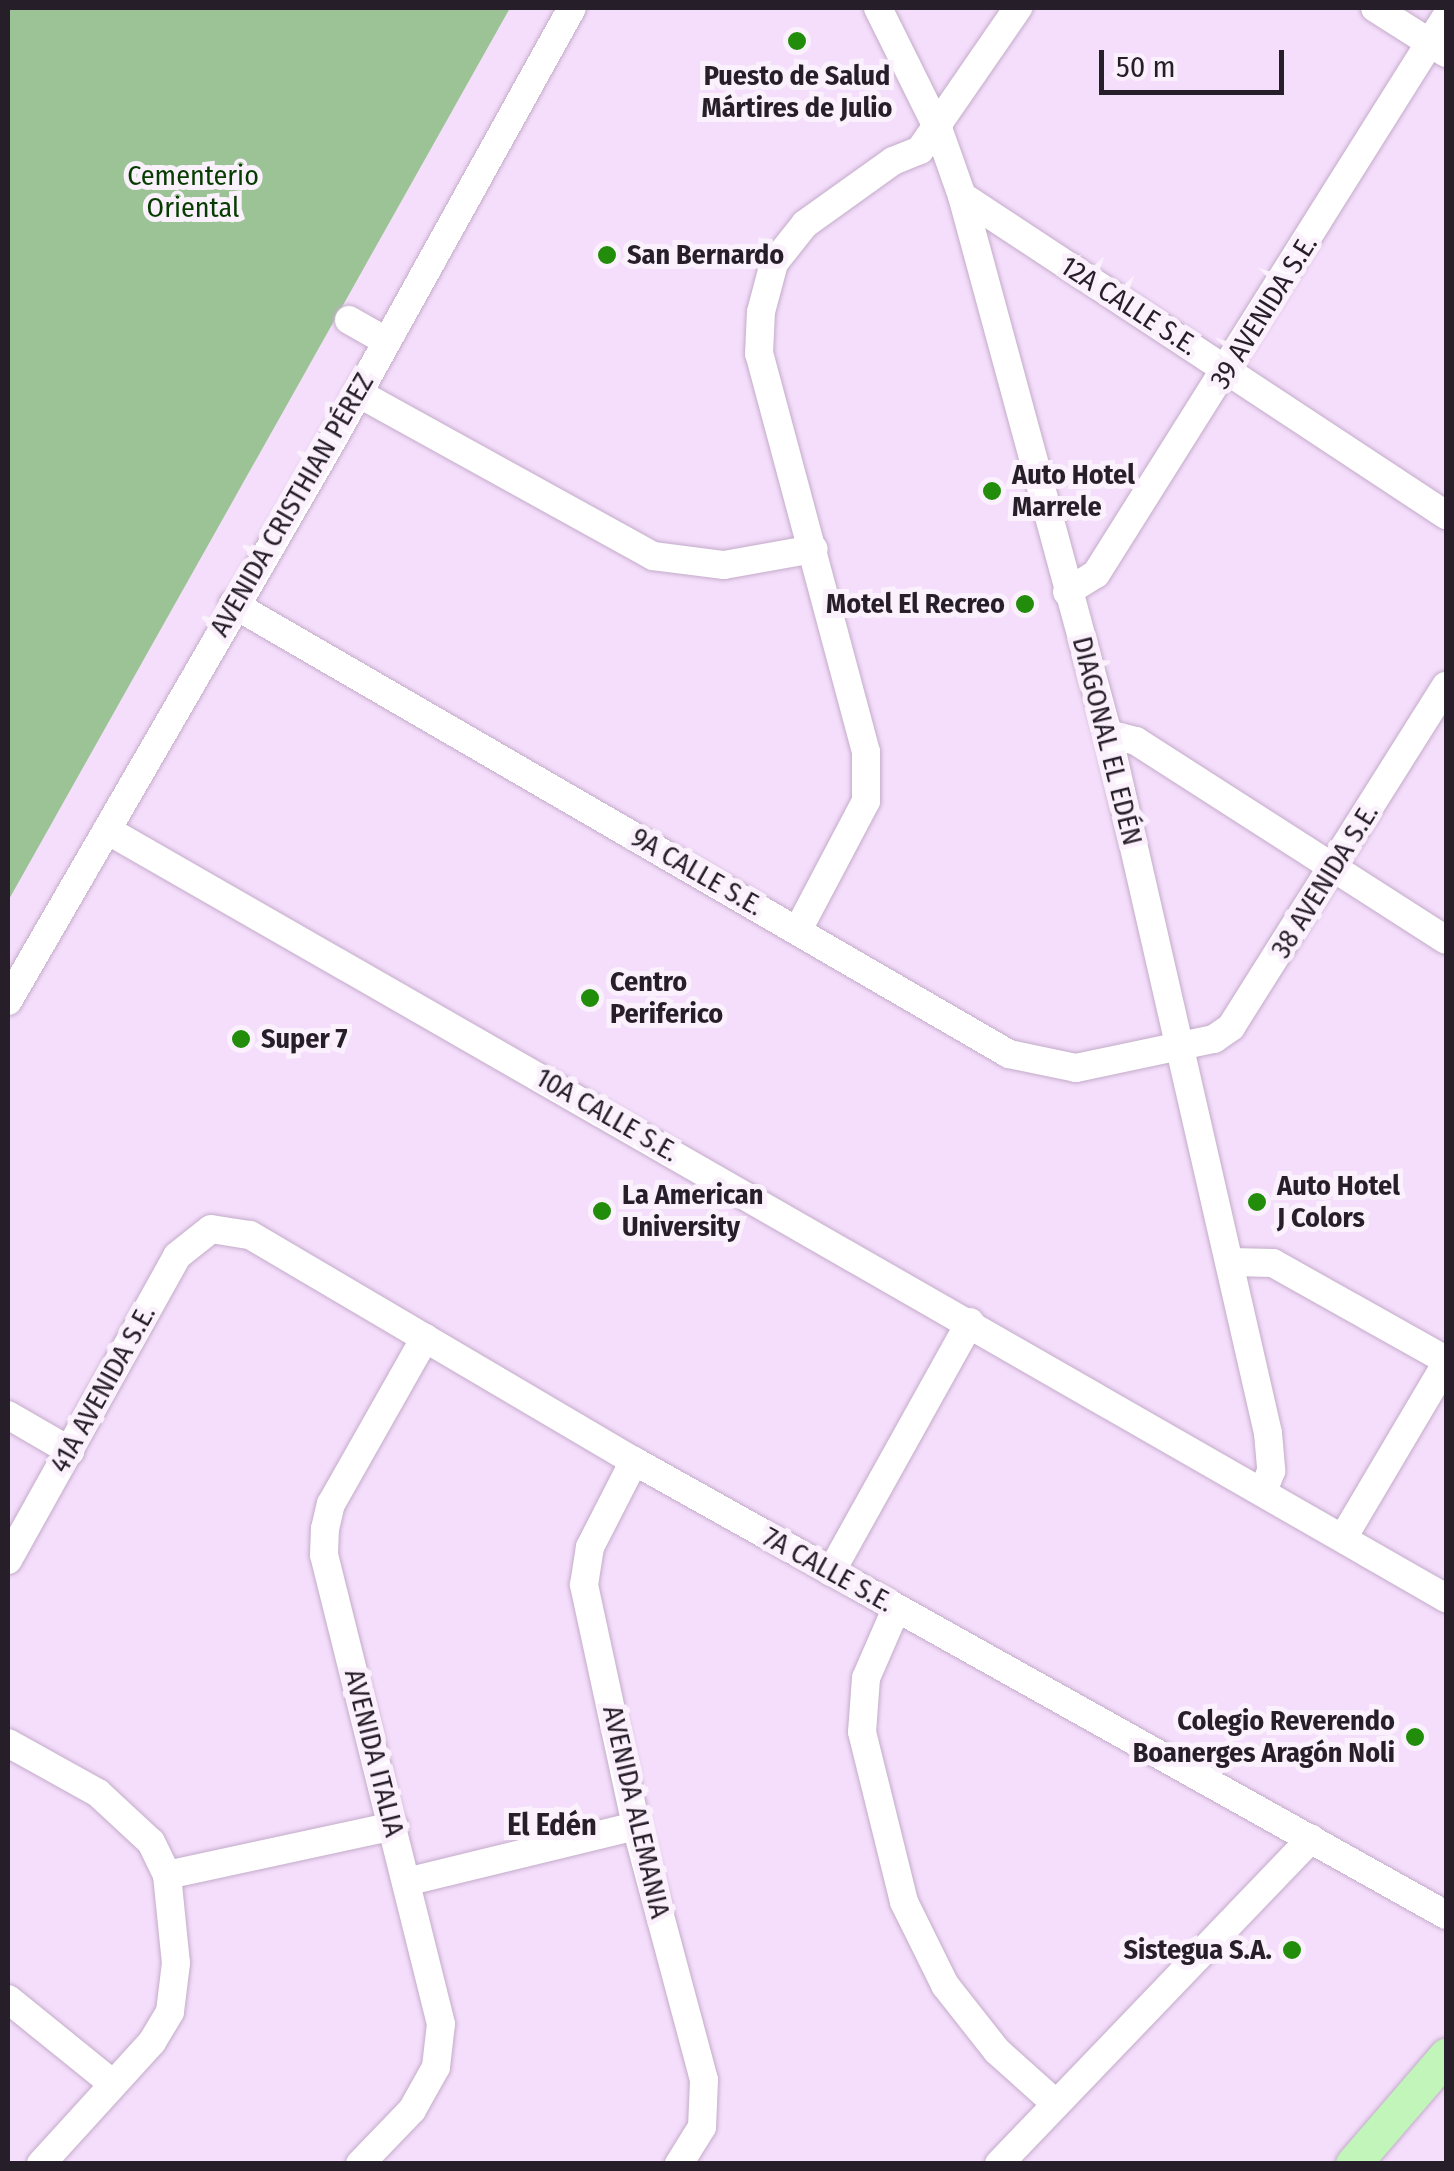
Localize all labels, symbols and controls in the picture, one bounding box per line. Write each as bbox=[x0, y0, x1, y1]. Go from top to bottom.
marker: Puesto de Salud Mártires de Julio bbox=[784, 28, 810, 54]
scale bar bbox=[1104, 30, 1289, 92]
text: 50 m bbox=[1116, 49, 1176, 85]
place label: Puesto de Salud Mártires de Julio bbox=[702, 59, 892, 125]
park label: Cementerio Oriental bbox=[127, 159, 259, 225]
street label: 39 AVENIDA S.E. bbox=[1203, 229, 1325, 395]
place label: San Bernardo bbox=[627, 238, 784, 272]
marker: San Bernardo bbox=[596, 244, 618, 266]
street label: 12A CALLE S.E. bbox=[1054, 249, 1204, 363]
street label: AVENIDA CRISTHIAN PÉREZ bbox=[203, 367, 381, 643]
place label: Auto Hotel Marrele bbox=[1012, 458, 1135, 524]
marker: Auto Hotel Marrele bbox=[981, 480, 1003, 502]
place label: Motel El Recreo bbox=[826, 587, 1005, 621]
marker: Motel El Recreo bbox=[1014, 593, 1036, 615]
street label: DIAGONAL EL EDÉN bbox=[1065, 633, 1149, 849]
street label: 38 AVENIDA S.E. bbox=[1264, 798, 1386, 964]
street label: 9A CALLE S.E. bbox=[625, 821, 769, 923]
place label: Centro Periferico bbox=[610, 965, 723, 1031]
marker: Centro Periferico bbox=[579, 987, 601, 1009]
place label: Super 7 bbox=[261, 1022, 347, 1056]
marker: Super 7 bbox=[230, 1028, 252, 1050]
street label: 10A CALLE S.E. bbox=[530, 1061, 684, 1169]
place label: Auto Hotel J Colors bbox=[1277, 1169, 1400, 1235]
place label: La American University bbox=[622, 1178, 763, 1244]
marker: Auto Hotel J Colors bbox=[1246, 1191, 1268, 1213]
marker: La American University bbox=[591, 1200, 613, 1222]
street label: 41A AVENIDA S.E. bbox=[43, 1299, 163, 1479]
street label: 7A CALLE S.E. bbox=[757, 1520, 899, 1620]
street label: AVENIDA ITALIA bbox=[337, 1666, 411, 1840]
street label: AVENIDA ALEMANIA bbox=[595, 1702, 677, 1922]
place label: Colegio Reverendo Boanerges Aragón Noli bbox=[1133, 1704, 1395, 1770]
marker: Colegio Reverendo Boanerges Aragón Noli bbox=[1404, 1726, 1426, 1748]
district label: El Edén bbox=[507, 1807, 597, 1843]
place label: Sistegua S.A. bbox=[1123, 1933, 1272, 1967]
marker: Sistegua S.A. bbox=[1281, 1939, 1303, 1961]

